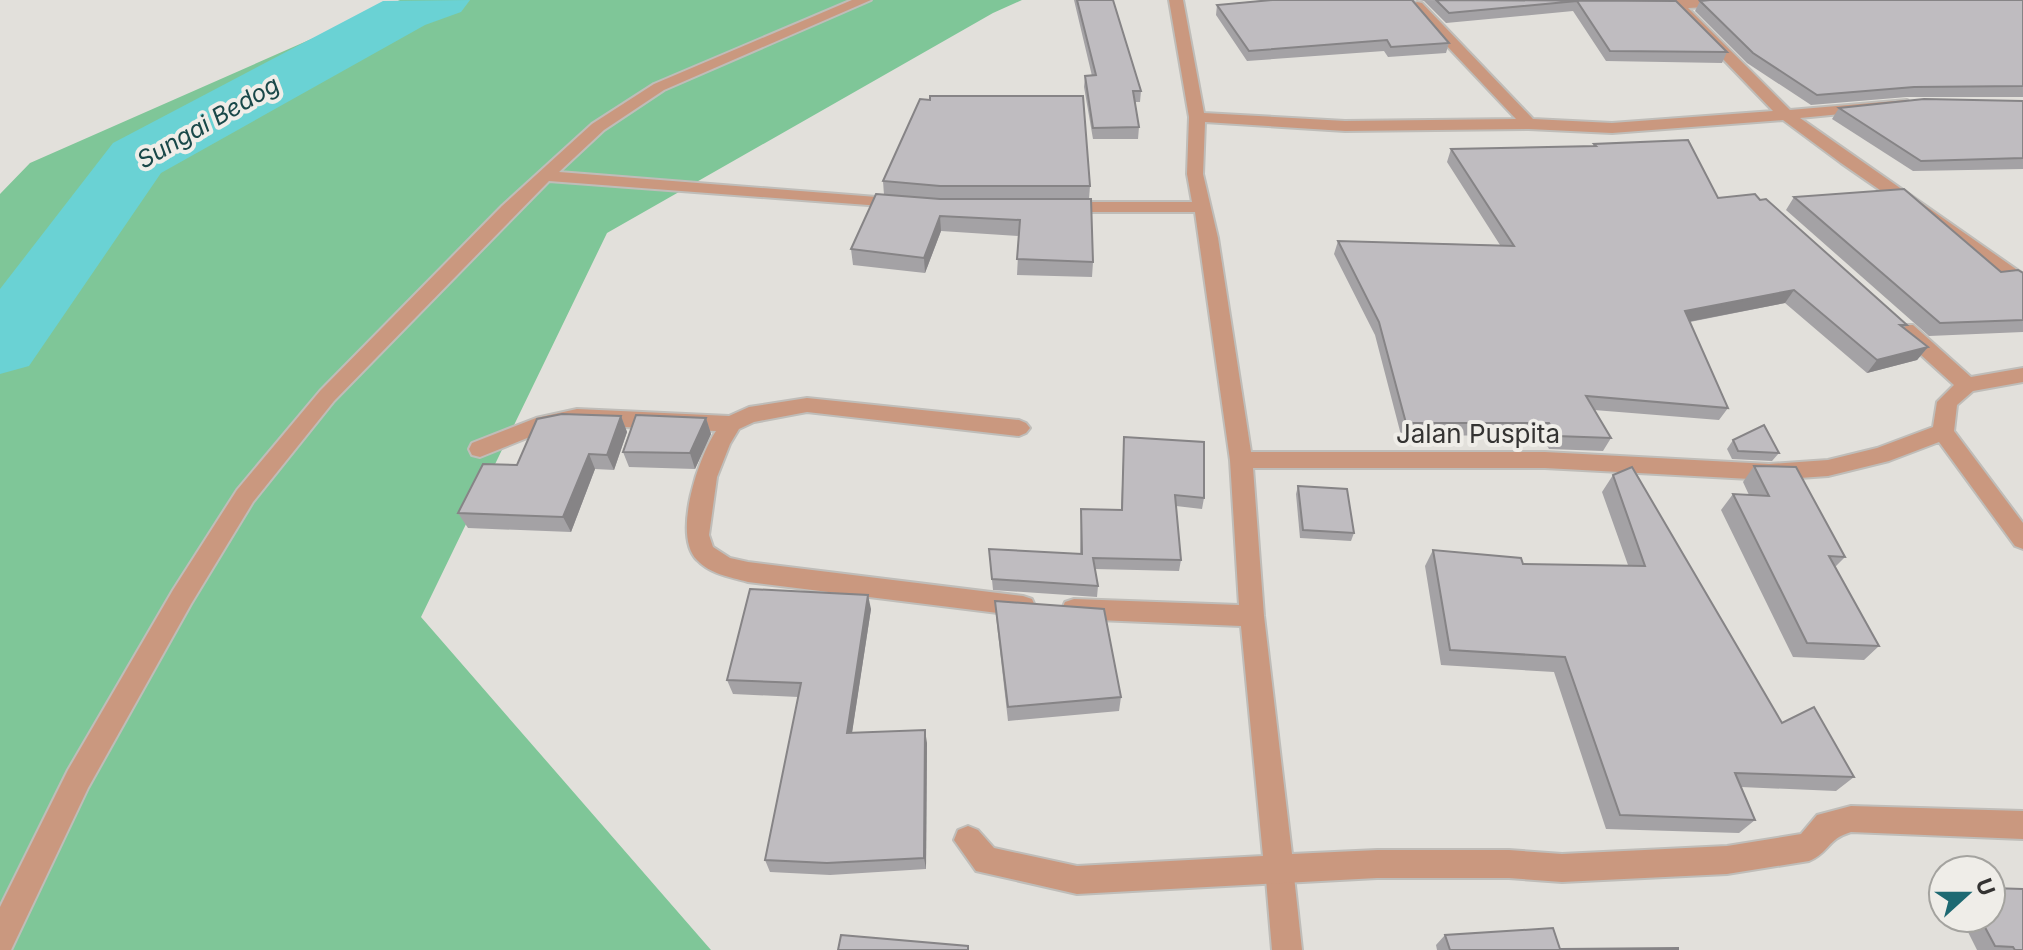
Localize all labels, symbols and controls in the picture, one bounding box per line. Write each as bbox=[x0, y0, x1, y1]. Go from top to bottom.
water label: Sungai Bedog bbox=[132, 70, 284, 174]
street label: Jalan Puspita bbox=[1396, 418, 1560, 449]
north arrow bbox=[1927, 854, 2007, 934]
text: U bbox=[1971, 875, 2001, 899]

